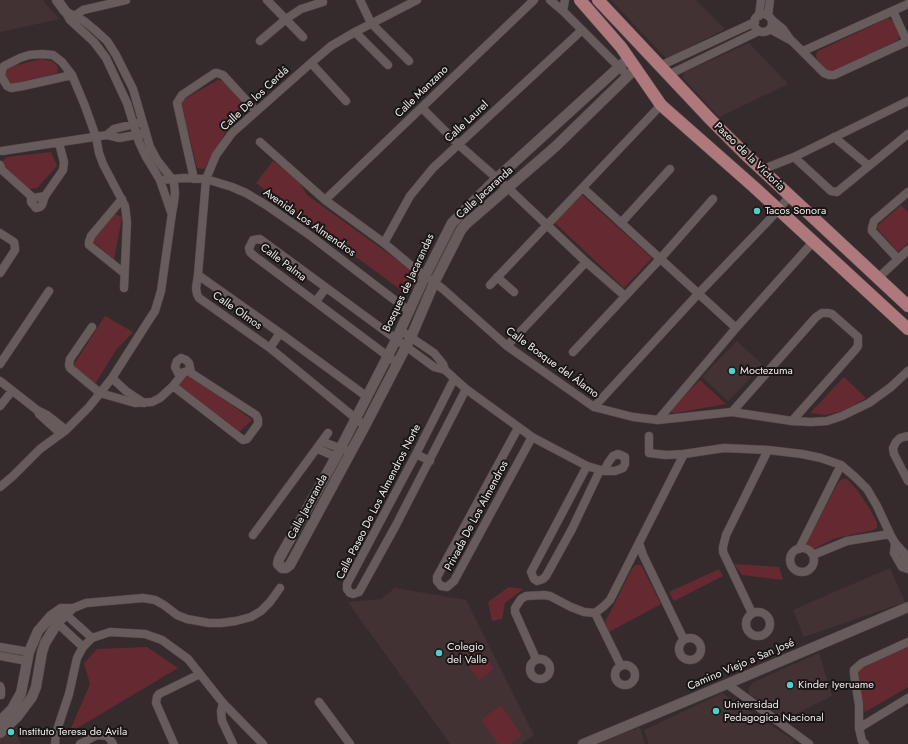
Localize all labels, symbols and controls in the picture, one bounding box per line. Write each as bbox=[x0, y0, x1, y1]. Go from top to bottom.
street label: Calle Manzano bbox=[393, 63, 451, 121]
street label: Calle De los Cerdá bbox=[218, 64, 292, 134]
street label: Calle Laurel bbox=[443, 99, 491, 145]
street label: Paseo de la Victoria bbox=[711, 120, 787, 194]
street label: Calle Jacaranda bbox=[454, 164, 516, 222]
street label: Avenida Los Almendros bbox=[260, 186, 358, 260]
place label: Tacos Sonora bbox=[765, 204, 826, 218]
marker: Tacos Sonora bbox=[752, 206, 762, 216]
street label: Bosques de Jacarandas bbox=[380, 232, 438, 334]
street label: Calle Palma bbox=[257, 241, 309, 285]
street label: Calle Olmos bbox=[210, 289, 264, 333]
street label: Calle Bosque del Álamo bbox=[503, 325, 601, 401]
place label: Moctezuma bbox=[740, 364, 793, 378]
marker: Moctezuma bbox=[727, 366, 737, 376]
street label: Calle Paseo De Los Almendros Norte bbox=[334, 422, 424, 582]
street label: Privada De Los Almendros bbox=[442, 459, 512, 573]
street label: Calle Jacaranda bbox=[285, 472, 331, 542]
street label: Camino Viejo a San José bbox=[686, 636, 796, 694]
place label: Colegio del Valle bbox=[447, 640, 487, 666]
marker: Colegio del Valle bbox=[434, 648, 444, 658]
place label: Kinder Iyeruame bbox=[798, 678, 874, 692]
marker: Kinder Iyeruame bbox=[785, 680, 795, 690]
place label: Universidad Pedagogica Nacional bbox=[724, 698, 824, 724]
marker: Universidad Pedagogica Nacional bbox=[711, 706, 721, 716]
place label: Instituto Teresa de Avila bbox=[19, 725, 127, 739]
marker: Instituto Teresa de Avila bbox=[6, 727, 16, 737]

